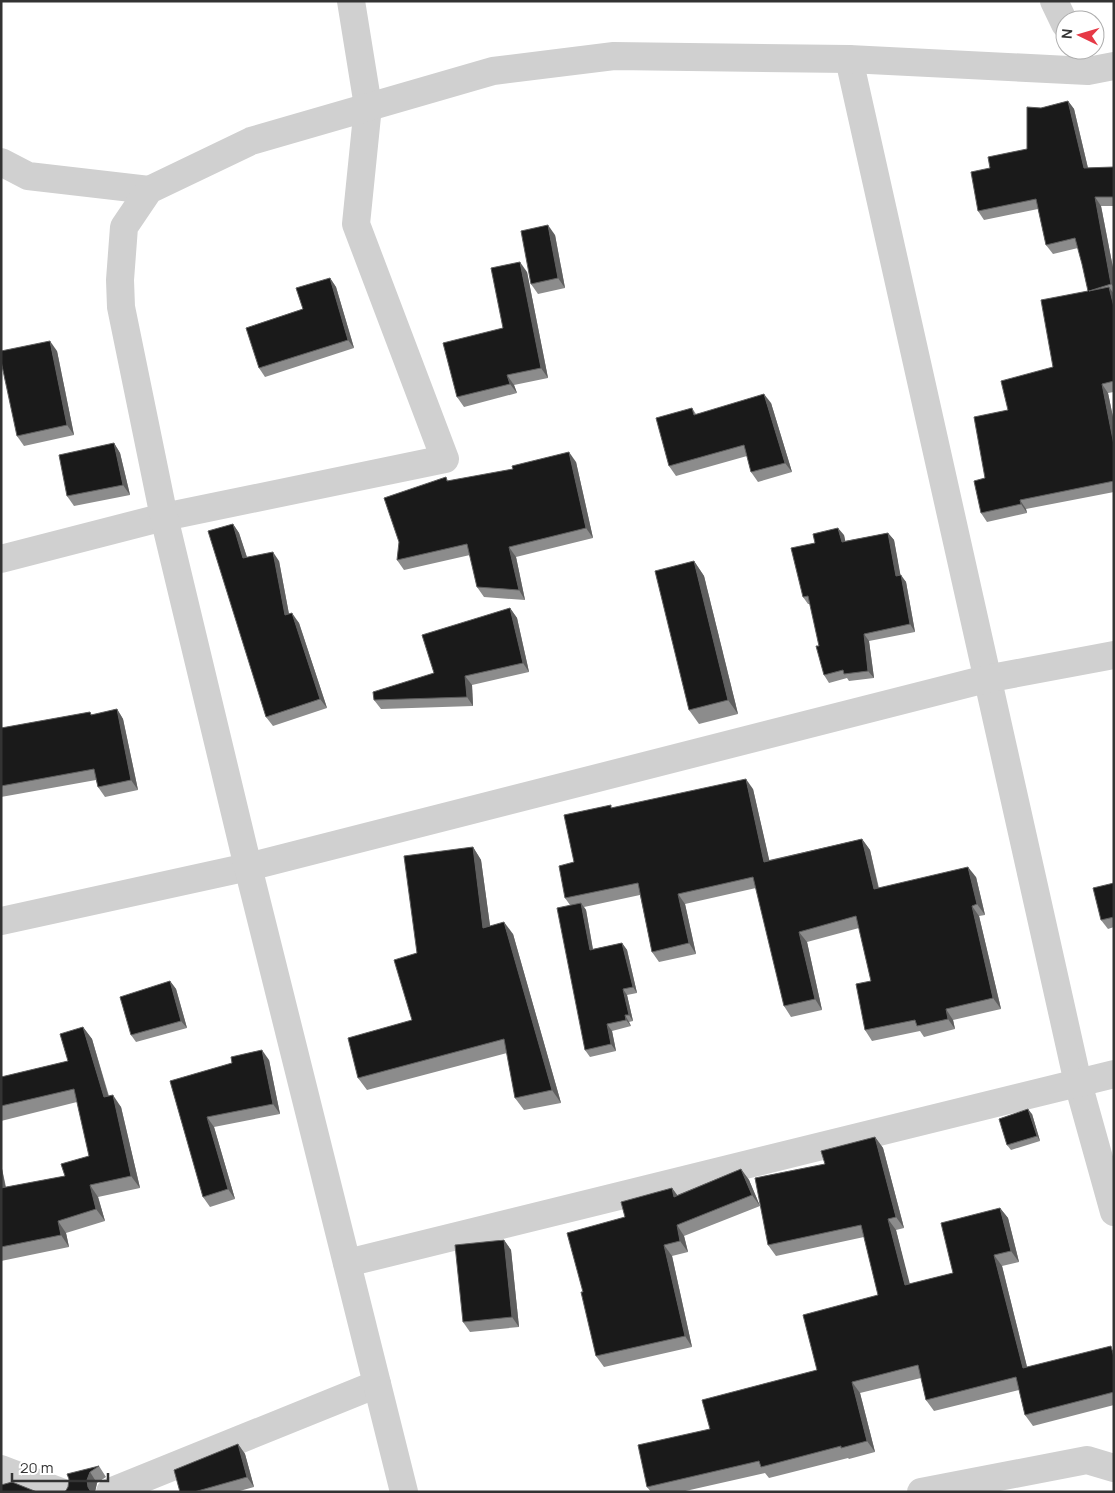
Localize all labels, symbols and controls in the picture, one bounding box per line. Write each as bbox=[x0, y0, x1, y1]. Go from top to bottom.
north arrow bbox=[1055, 10, 1105, 60]
text: N bbox=[1057, 28, 1076, 40]
scale bar bbox=[12, 1450, 109, 1482]
text: 20 m bbox=[20, 1457, 53, 1478]

